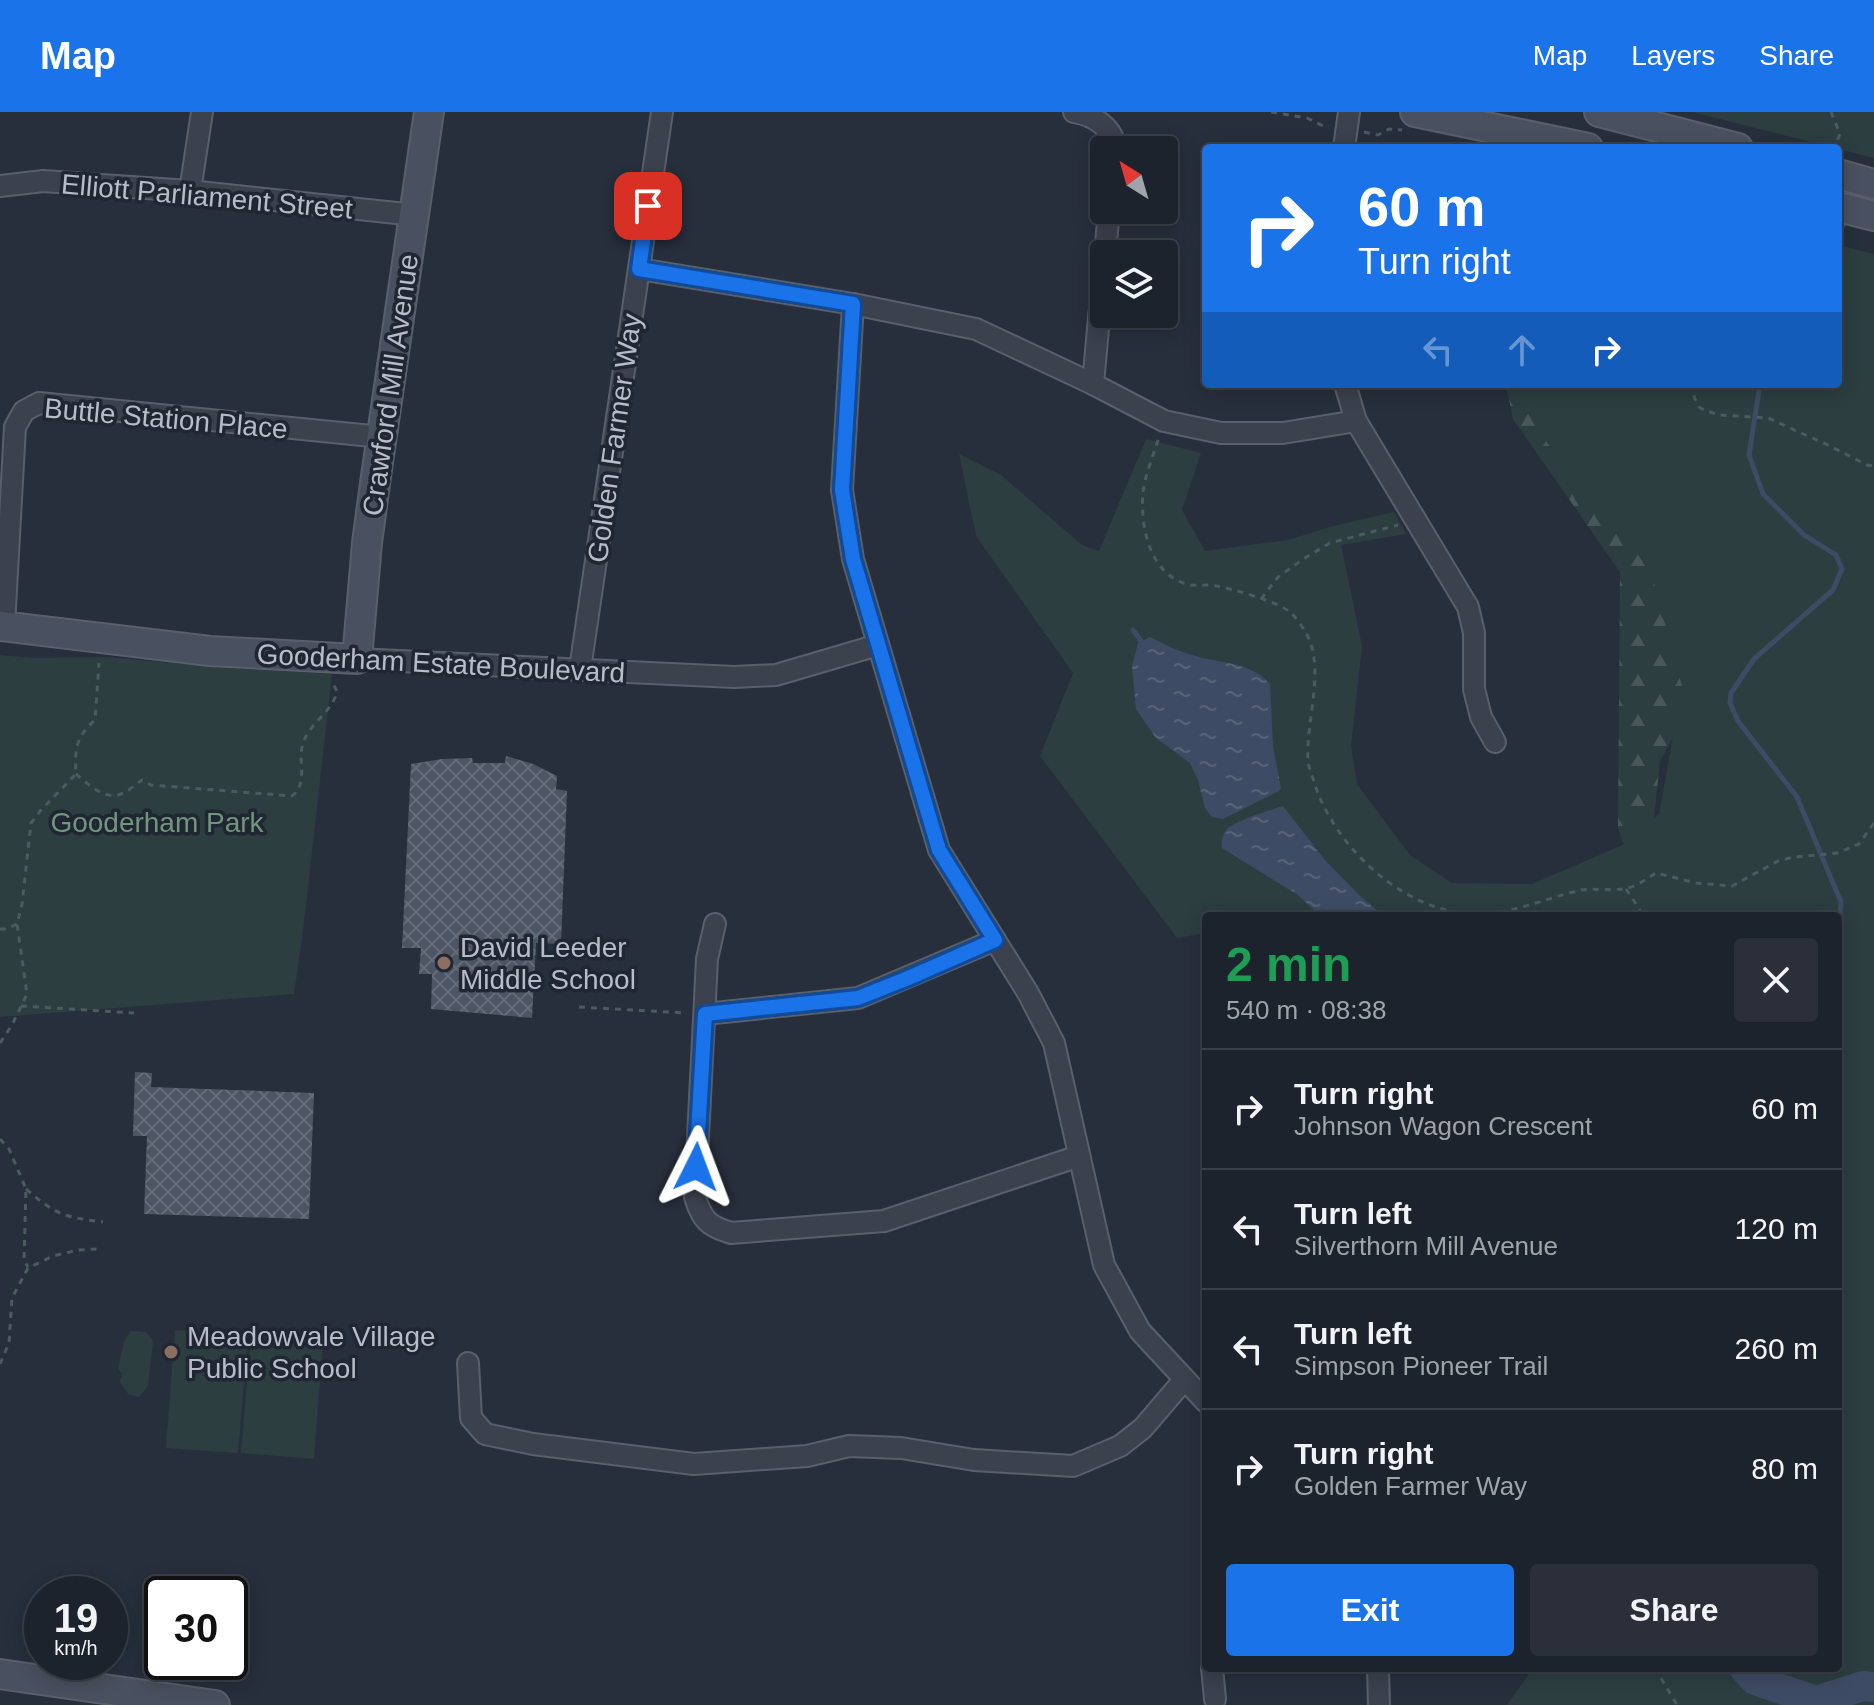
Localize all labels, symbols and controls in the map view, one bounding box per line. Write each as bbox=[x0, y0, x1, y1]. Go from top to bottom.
text: Map bbox=[40, 35, 116, 77]
text: Map bbox=[1533, 40, 1587, 71]
text: Layers bbox=[1631, 40, 1715, 71]
text: Share bbox=[1759, 40, 1834, 71]
north arrow bbox=[1090, 136, 1178, 224]
map controls bbox=[1090, 136, 1178, 328]
street label: Elliott Parliament Street bbox=[60, 168, 354, 225]
pin bbox=[614, 172, 682, 240]
text: 60 m bbox=[1358, 175, 1486, 238]
icon: right bbox=[1226, 176, 1330, 280]
icon: arrive bbox=[626, 184, 670, 228]
button: layers bbox=[1090, 240, 1178, 328]
text: Turn right bbox=[1358, 241, 1511, 282]
street label: Crawford Mill Avenue bbox=[357, 252, 424, 518]
street label: Golden Farmer Way bbox=[582, 312, 647, 565]
icon: left bbox=[1416, 328, 1460, 372]
icon: ahead bbox=[1500, 328, 1544, 372]
icon: right bbox=[1584, 328, 1628, 372]
street label: Buttle Station Place bbox=[43, 392, 289, 445]
street label: Gooderham Estate Boulevard bbox=[256, 638, 626, 689]
park label: Gooderham Park bbox=[50, 807, 265, 838]
place label: David Leeder Middle School bbox=[460, 932, 636, 995]
text: 2 min bbox=[1226, 938, 1351, 991]
button: close bbox=[1734, 938, 1818, 1022]
marker: David Leeder Middle School bbox=[435, 954, 453, 972]
text: 540 m · 08:38 bbox=[1226, 995, 1386, 1025]
text: Turn right bbox=[1294, 1077, 1433, 1110]
icon: right bbox=[1226, 1087, 1270, 1131]
text: 60 m bbox=[1751, 1092, 1818, 1125]
text: Johnson Wagon Crescent bbox=[1294, 1111, 1592, 1141]
position arrow bbox=[654, 1125, 738, 1209]
text: Turn left bbox=[1294, 1197, 1412, 1230]
icon: left bbox=[1226, 1207, 1270, 1251]
text: 120 m bbox=[1735, 1212, 1818, 1245]
text: Silverthorn Mill Avenue bbox=[1294, 1231, 1558, 1261]
text: Turn left bbox=[1294, 1317, 1412, 1350]
place label: Meadowvale Village Public School bbox=[187, 1321, 436, 1384]
icon: left bbox=[1226, 1327, 1270, 1371]
text: 260 m bbox=[1735, 1332, 1818, 1365]
marker: Meadowvale Village Public School bbox=[162, 1343, 180, 1361]
text: Simpson Pioneer Trail bbox=[1294, 1351, 1548, 1381]
text: Turn right bbox=[1294, 1437, 1433, 1470]
icon: right bbox=[1226, 1447, 1270, 1491]
text: 80 m bbox=[1751, 1452, 1818, 1485]
text: Golden Farmer Way bbox=[1294, 1471, 1527, 1501]
button: Exit bbox=[1226, 1564, 1514, 1656]
button: Share bbox=[1530, 1564, 1818, 1656]
speed limit sign: 30 bbox=[144, 1576, 248, 1680]
text: 19 bbox=[54, 1596, 98, 1640]
text: km/h bbox=[54, 1637, 98, 1659]

